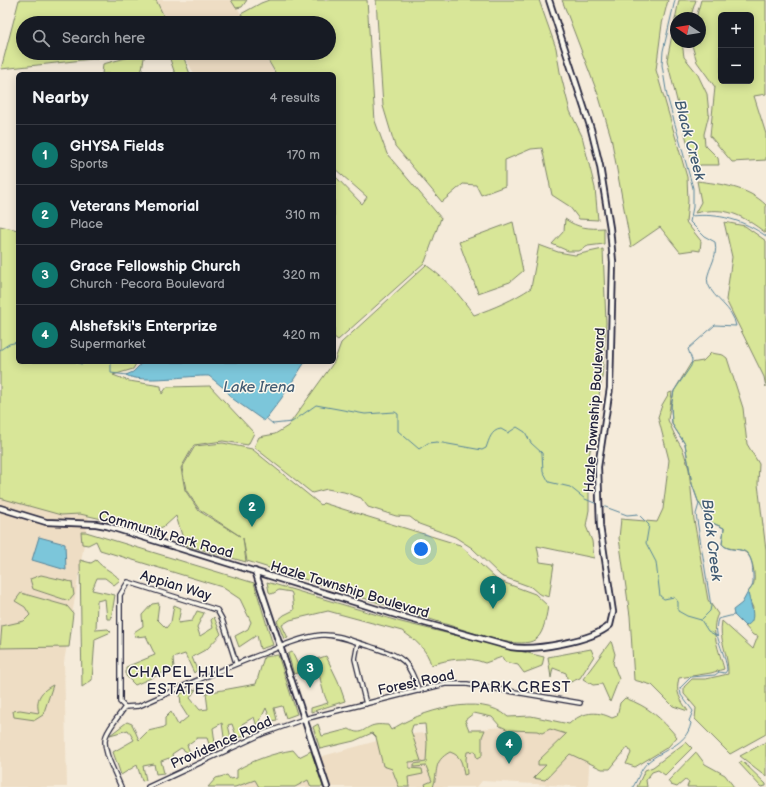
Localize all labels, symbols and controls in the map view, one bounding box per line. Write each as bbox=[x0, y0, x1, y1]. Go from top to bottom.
north arrow bbox=[670, 12, 706, 48]
map controls bbox=[718, 12, 754, 84]
button: + bbox=[718, 12, 754, 48]
search box bbox=[16, 16, 336, 60]
icon: search bbox=[30, 27, 52, 49]
text: Search here bbox=[62, 29, 145, 48]
button: − bbox=[718, 48, 754, 84]
text: Nearby bbox=[32, 88, 89, 108]
text: 4 results bbox=[270, 90, 320, 106]
water label: Black Creek bbox=[670, 98, 710, 183]
text: GHYSA Fields bbox=[70, 137, 164, 156]
text: 1 bbox=[42, 147, 48, 163]
text: 170 m bbox=[287, 147, 320, 163]
text: Sports bbox=[70, 156, 108, 172]
text: Veterans Memorial bbox=[70, 197, 199, 216]
text: 2 bbox=[41, 207, 49, 223]
text: 310 m bbox=[285, 207, 320, 223]
text: Place bbox=[70, 216, 103, 232]
text: Grace Fellowship Church bbox=[70, 257, 240, 276]
text: 3 bbox=[41, 267, 49, 283]
text: 320 m bbox=[282, 267, 320, 283]
text: Church · Pecora Boulevard bbox=[70, 276, 225, 292]
text: Alshefski's Enterprize bbox=[70, 317, 217, 336]
text: 4 bbox=[41, 327, 49, 343]
text: 420 m bbox=[282, 327, 320, 343]
street label: Hazle Township Boulevard bbox=[580, 327, 609, 493]
text: Supermarket bbox=[70, 336, 146, 352]
water label: Lake Irena bbox=[223, 378, 295, 397]
pin: 2 bbox=[239, 494, 265, 527]
water label: Black Creek bbox=[697, 498, 726, 583]
street label: Community Park Road bbox=[97, 507, 235, 562]
your location bbox=[411, 539, 431, 559]
street label: Hazle Township Boulevard bbox=[268, 557, 431, 622]
street label: Appian Way bbox=[138, 567, 214, 605]
pin: 1 bbox=[480, 576, 506, 609]
pin: 3 bbox=[297, 655, 323, 688]
district label: CHAPEL HILL ESTATES bbox=[128, 663, 234, 699]
street label: Forest Road bbox=[376, 666, 456, 699]
district label: PARK CREST bbox=[470, 678, 572, 697]
street label: Providence Road bbox=[168, 713, 274, 772]
pin: 4 bbox=[496, 731, 522, 764]

